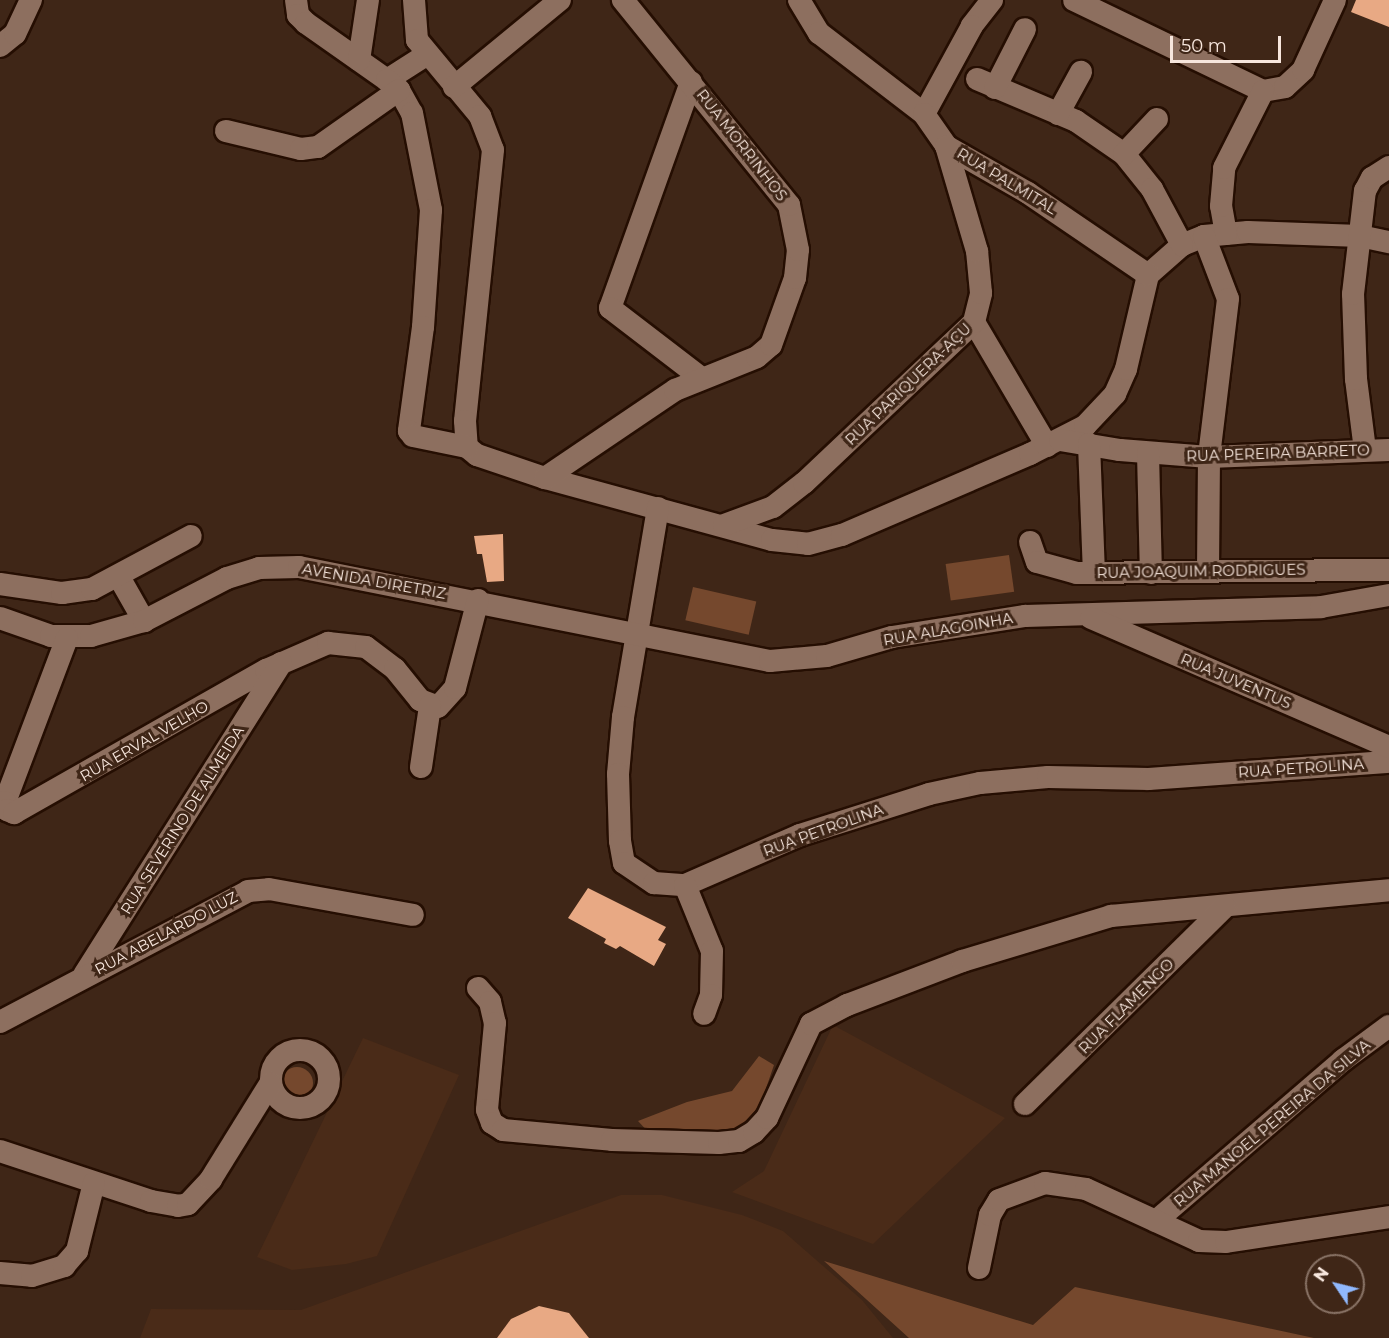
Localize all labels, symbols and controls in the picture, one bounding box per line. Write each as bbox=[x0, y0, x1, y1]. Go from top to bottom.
scale bar bbox=[1173, 24, 1284, 62]
text: 50 m bbox=[1181, 35, 1227, 57]
street label: RUA MORRINHOS bbox=[693, 86, 791, 204]
street label: RUA PALMITAL bbox=[954, 144, 1060, 218]
street label: RUA PARIQUERA-AÇU bbox=[841, 319, 975, 449]
street label: RUA PEREIRA BARRETO bbox=[1186, 441, 1370, 465]
street label: AVENIDA DIRETRIZ bbox=[301, 559, 447, 603]
street label: RUA JOAQUIM RODRIGUES bbox=[1096, 560, 1306, 582]
street label: RUA ALAGOINHA bbox=[882, 609, 1014, 649]
street label: RUA JUVENTUS bbox=[1178, 650, 1294, 712]
street label: RUA ERVAL VELHO bbox=[77, 697, 211, 785]
street label: RUA SEVERINO DE ALMEIDA bbox=[116, 723, 248, 917]
street label: RUA PETROLINA bbox=[1237, 755, 1365, 781]
street label: RUA PETROLINA bbox=[761, 800, 885, 860]
street label: RUA ABELARDO LUZ bbox=[92, 888, 240, 978]
street label: RUA FLAMENGO bbox=[1075, 955, 1177, 1057]
street label: RUA MANOEL PEREIRA DA SILVA bbox=[1170, 1035, 1374, 1211]
north arrow bbox=[1305, 1254, 1365, 1314]
text: N bbox=[1310, 1264, 1333, 1285]

